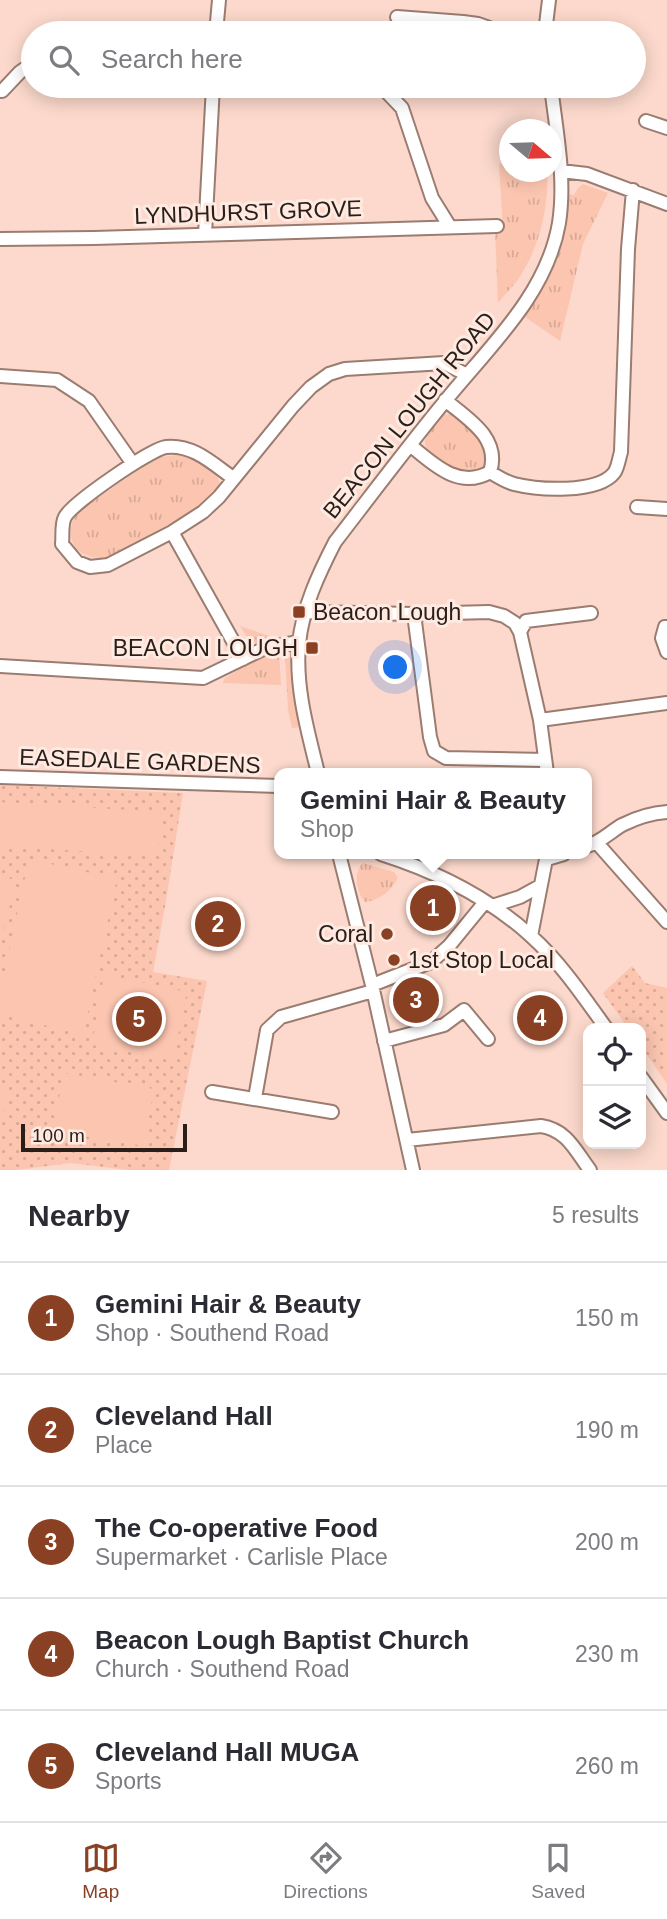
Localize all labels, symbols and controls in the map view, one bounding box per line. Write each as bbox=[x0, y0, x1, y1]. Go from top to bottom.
search box bbox=[21, 21, 646, 98]
icon: search bbox=[45, 41, 83, 79]
text: Search here bbox=[101, 44, 243, 74]
north arrow bbox=[499, 119, 562, 182]
street label: LYNDHURST GROVE bbox=[134, 195, 362, 229]
street label: BEACON LOUGH ROAD bbox=[318, 307, 500, 523]
place label: Beacon Lough bbox=[313, 599, 461, 625]
marker: Beacon Lough bbox=[291, 604, 307, 620]
place label: BEACON LOUGH bbox=[113, 635, 298, 661]
marker: BEACON LOUGH bbox=[304, 640, 320, 656]
your location bbox=[378, 650, 412, 684]
street label: EASEDALE GARDENS bbox=[19, 744, 261, 778]
popup bbox=[274, 768, 592, 859]
text: Gemini Hair & Beauty bbox=[300, 785, 566, 815]
text: Shop bbox=[300, 816, 354, 842]
pin: 1 bbox=[410, 882, 456, 934]
pin: 2 bbox=[195, 898, 241, 950]
place label: Coral bbox=[318, 921, 373, 947]
marker: Coral bbox=[379, 926, 395, 942]
place label: 1st Stop Local bbox=[408, 947, 554, 973]
marker: 1st Stop Local bbox=[386, 952, 402, 968]
pin: 3 bbox=[393, 974, 439, 1026]
pin: 4 bbox=[517, 992, 563, 1044]
pin: 5 bbox=[116, 993, 162, 1045]
map controls bbox=[583, 1023, 646, 1149]
button: locate bbox=[583, 1023, 646, 1086]
button: layers bbox=[583, 1086, 646, 1149]
scale bar bbox=[21, 1121, 187, 1153]
text: 100 m bbox=[32, 1125, 85, 1146]
text: Nearby bbox=[28, 1199, 130, 1232]
text: 5 results bbox=[552, 1202, 639, 1228]
text: Gemini Hair & Beauty bbox=[95, 1289, 361, 1319]
text: 1 bbox=[45, 1305, 57, 1331]
text: 150 m bbox=[575, 1305, 639, 1331]
text: Shop · Southend Road bbox=[95, 1320, 329, 1346]
text: Cleveland Hall bbox=[95, 1401, 273, 1431]
text: 2 bbox=[45, 1417, 57, 1443]
text: 190 m bbox=[575, 1417, 639, 1443]
text: Place bbox=[95, 1432, 153, 1458]
text: The Co-operative Food bbox=[95, 1513, 378, 1543]
text: 3 bbox=[45, 1529, 57, 1555]
text: 200 m bbox=[575, 1529, 639, 1555]
text: Supermarket · Carlisle Place bbox=[95, 1544, 388, 1570]
text: Beacon Lough Baptist Church bbox=[95, 1625, 469, 1655]
text: 4 bbox=[45, 1641, 57, 1667]
text: 230 m bbox=[575, 1641, 639, 1667]
text: Church · Southend Road bbox=[95, 1656, 349, 1682]
text: Cleveland Hall MUGA bbox=[95, 1737, 359, 1767]
text: 5 bbox=[45, 1753, 57, 1779]
text: 260 m bbox=[575, 1753, 639, 1779]
text: Sports bbox=[95, 1768, 161, 1794]
tab: Map bbox=[82, 1839, 120, 1903]
tab: Directions bbox=[283, 1839, 368, 1903]
tab: Saved bbox=[531, 1839, 585, 1903]

